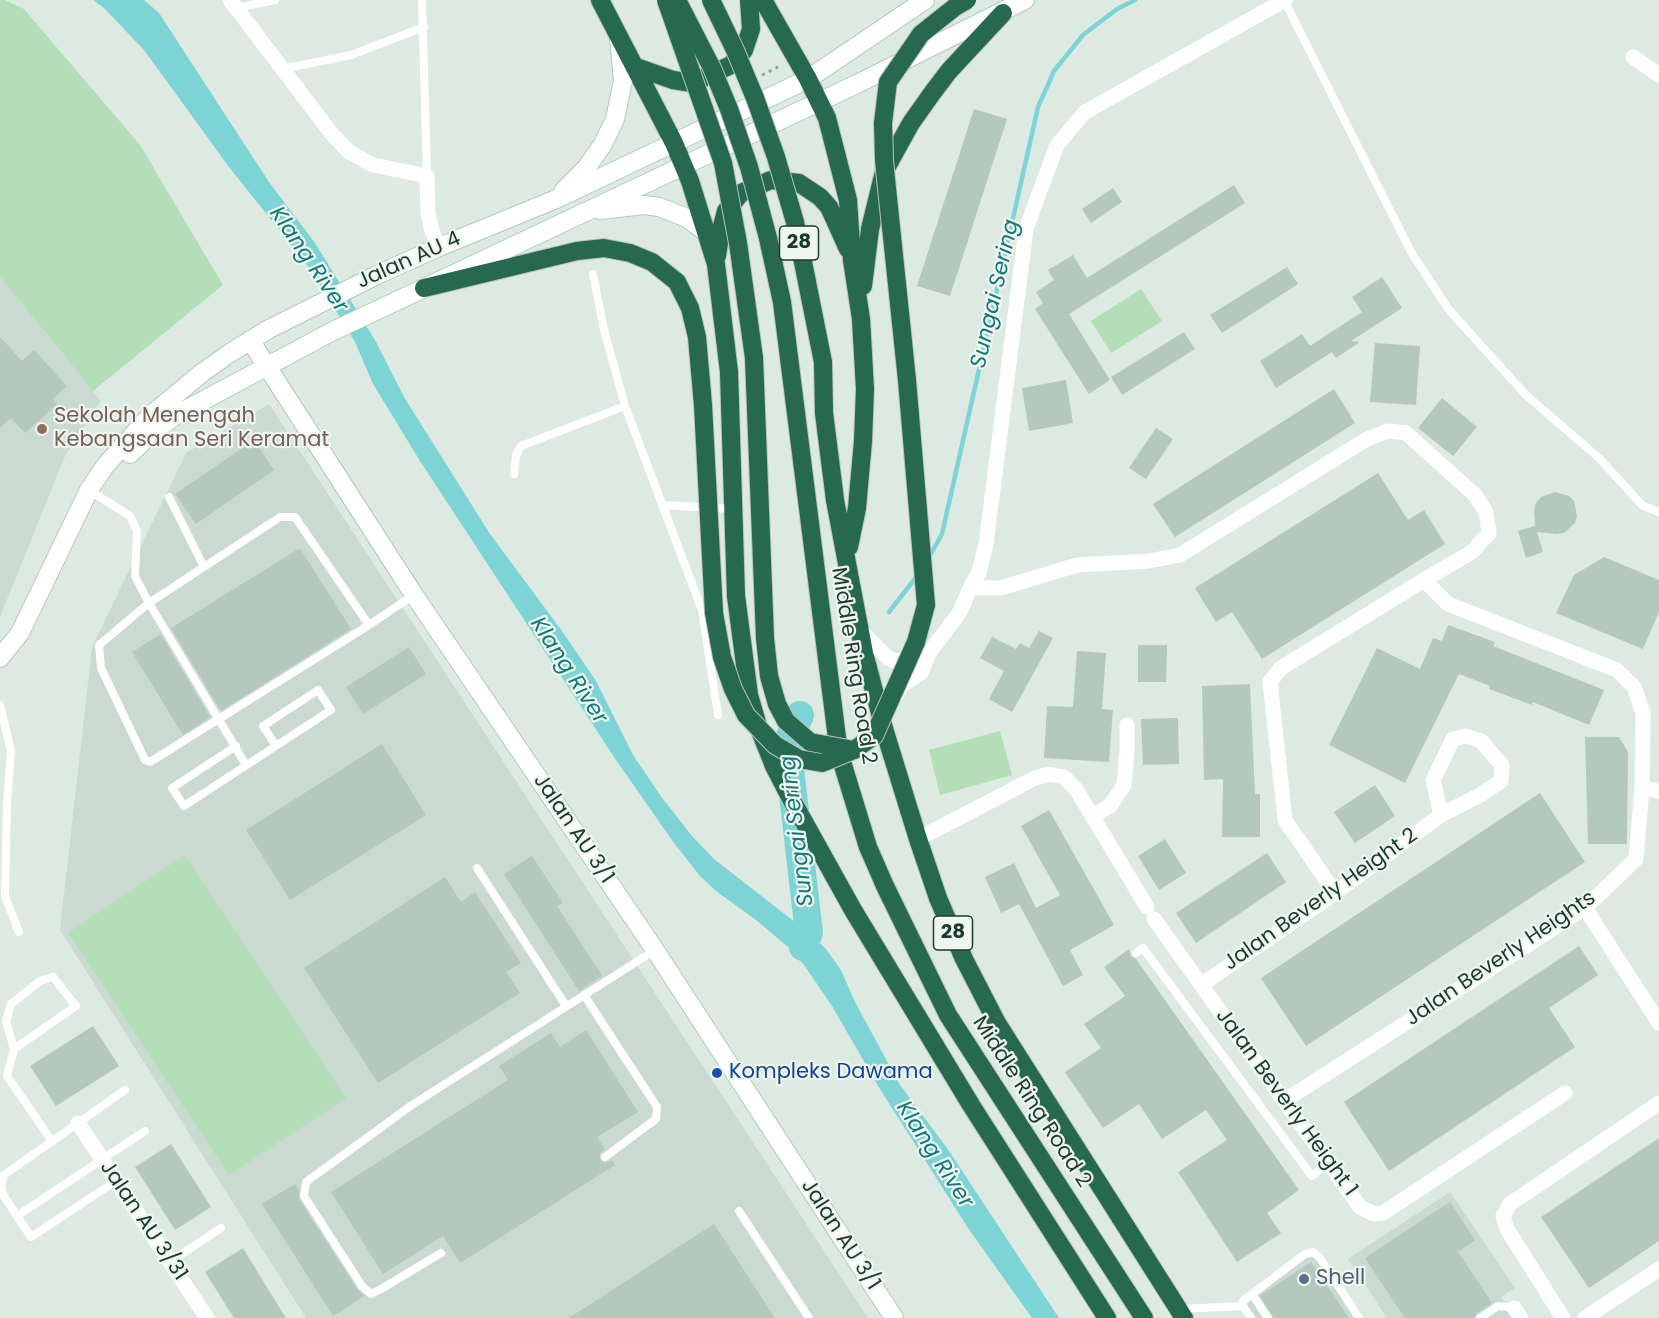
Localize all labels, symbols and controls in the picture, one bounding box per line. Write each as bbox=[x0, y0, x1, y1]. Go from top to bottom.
water label: Klang River bbox=[263, 202, 353, 318]
water label: Sungai Sering bbox=[966, 217, 1026, 371]
road number: 28 bbox=[780, 226, 818, 260]
street label: Jalan AU 4 bbox=[353, 227, 465, 295]
place label: Sekolah Menengah Kebangsaan Seri Keramat bbox=[54, 404, 329, 454]
marker: Sekolah Menengah Kebangsaan Seri Keramat bbox=[35, 422, 49, 436]
street label: Middle Ring Road 2 bbox=[825, 566, 881, 766]
water label: Klang River bbox=[524, 613, 612, 729]
water label: Sungai Sering bbox=[776, 754, 820, 908]
street label: Jalan AU 3/1 bbox=[527, 769, 619, 889]
street label: Jalan Beverly Height 2 bbox=[1219, 824, 1423, 976]
street label: Jalan Beverly Heights bbox=[1401, 886, 1601, 1032]
road number: 28 bbox=[934, 916, 972, 950]
street label: Jalan Beverly Height 1 bbox=[1210, 1005, 1362, 1201]
street label: Middle Ring Road 2 bbox=[966, 1012, 1096, 1192]
place label: Kompleks Dawama bbox=[729, 1060, 933, 1086]
marker: Kompleks Dawama bbox=[710, 1066, 724, 1080]
water label: Klang River bbox=[890, 1097, 978, 1213]
street label: Jalan AU 3/31 bbox=[94, 1156, 192, 1286]
street label: Jalan AU 3/1 bbox=[795, 1175, 885, 1295]
place label: Shell bbox=[1316, 1266, 1365, 1292]
marker: Shell bbox=[1297, 1272, 1311, 1286]

